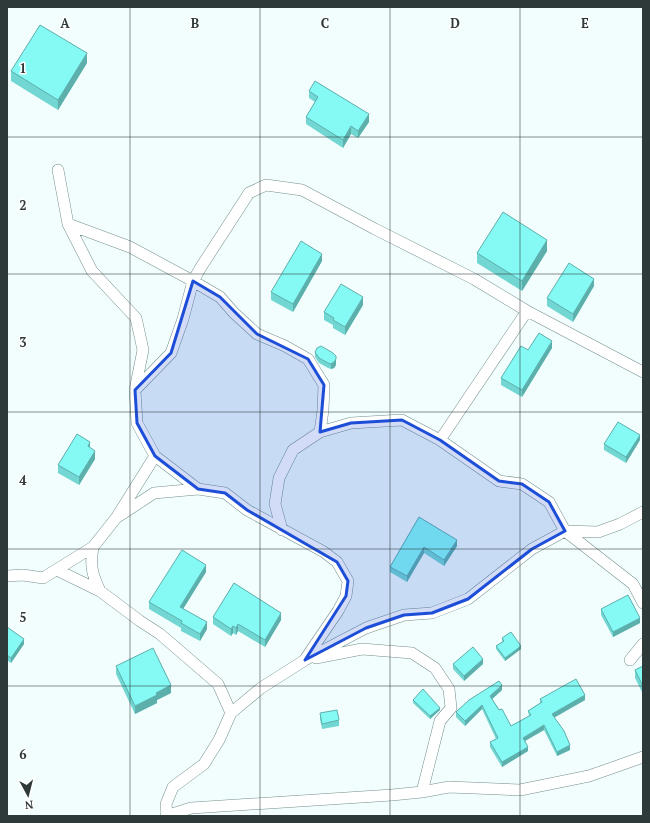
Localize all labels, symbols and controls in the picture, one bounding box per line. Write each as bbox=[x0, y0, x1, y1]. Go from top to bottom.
text: A bbox=[60, 14, 70, 32]
text: B bbox=[191, 14, 199, 32]
text: C bbox=[321, 14, 329, 32]
text: D bbox=[450, 14, 460, 32]
text: E bbox=[581, 14, 589, 32]
text: 1 bbox=[19, 59, 27, 77]
text: 2 bbox=[19, 196, 27, 214]
text: 3 bbox=[19, 333, 27, 351]
text: 4 bbox=[19, 471, 27, 489]
text: 5 bbox=[19, 608, 27, 626]
text: 6 bbox=[19, 745, 27, 763]
north arrow bbox=[8, 775, 48, 815]
text: N bbox=[24, 797, 34, 812]

